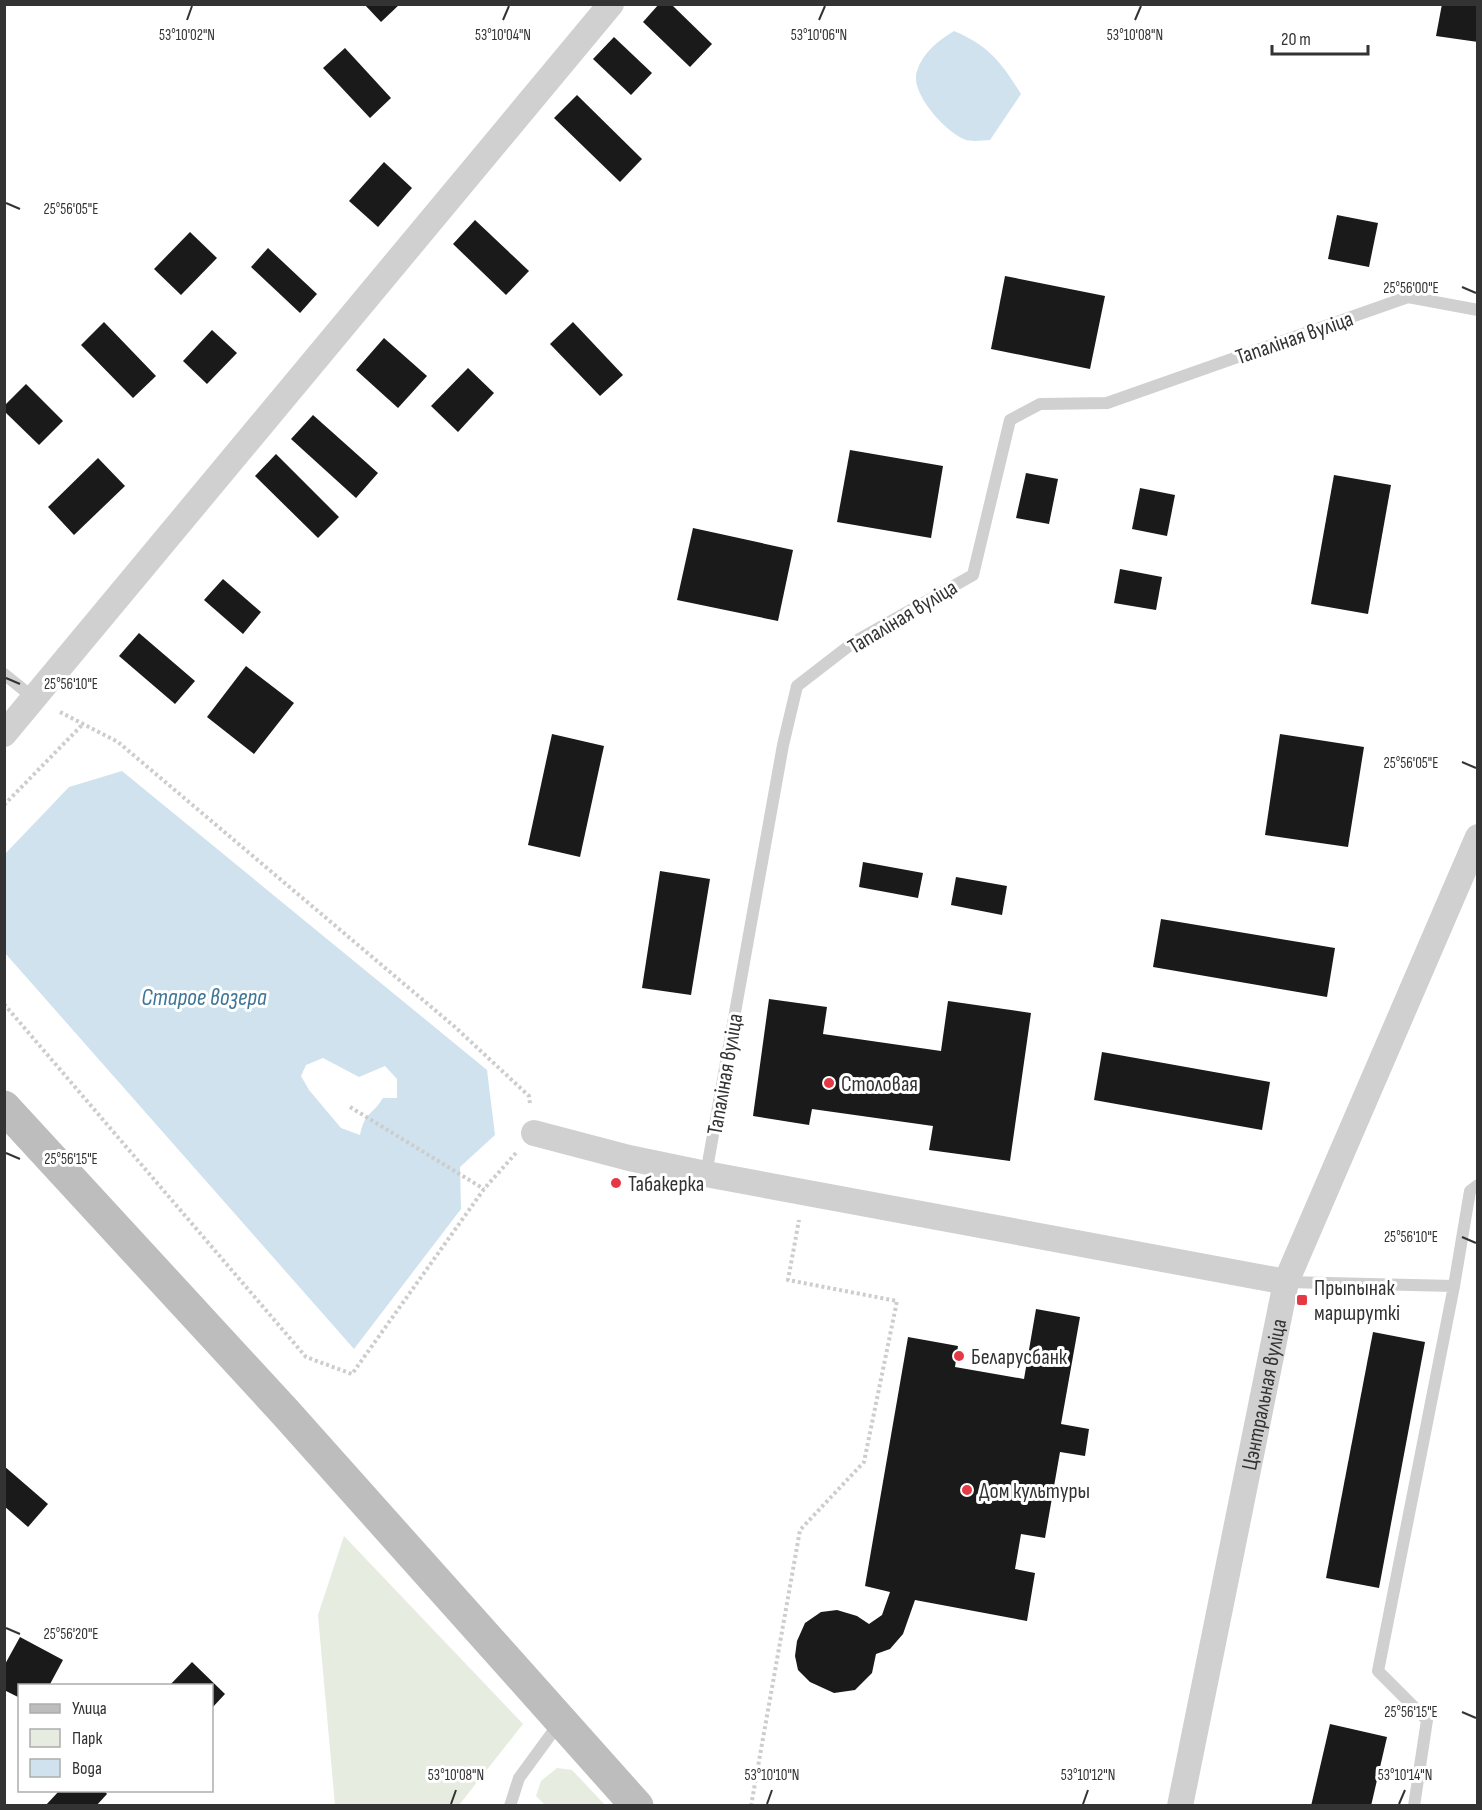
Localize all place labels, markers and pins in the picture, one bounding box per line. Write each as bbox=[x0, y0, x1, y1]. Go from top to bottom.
place label: Столовая bbox=[841, 1071, 918, 1098]
marker: Столовая bbox=[822, 1076, 836, 1090]
place label: Табакерка bbox=[628, 1171, 704, 1198]
marker: Табакерка bbox=[609, 1176, 623, 1190]
place label: Прыпынак маршруткі bbox=[1314, 1275, 1400, 1327]
marker: Прыпынак маршруткі bbox=[1295, 1293, 1309, 1307]
place label: Беларусбанк bbox=[971, 1344, 1068, 1371]
marker: Беларусбанк bbox=[952, 1349, 966, 1363]
place label: Дом культуры bbox=[979, 1478, 1090, 1505]
marker: Дом культуры bbox=[960, 1483, 974, 1497]

